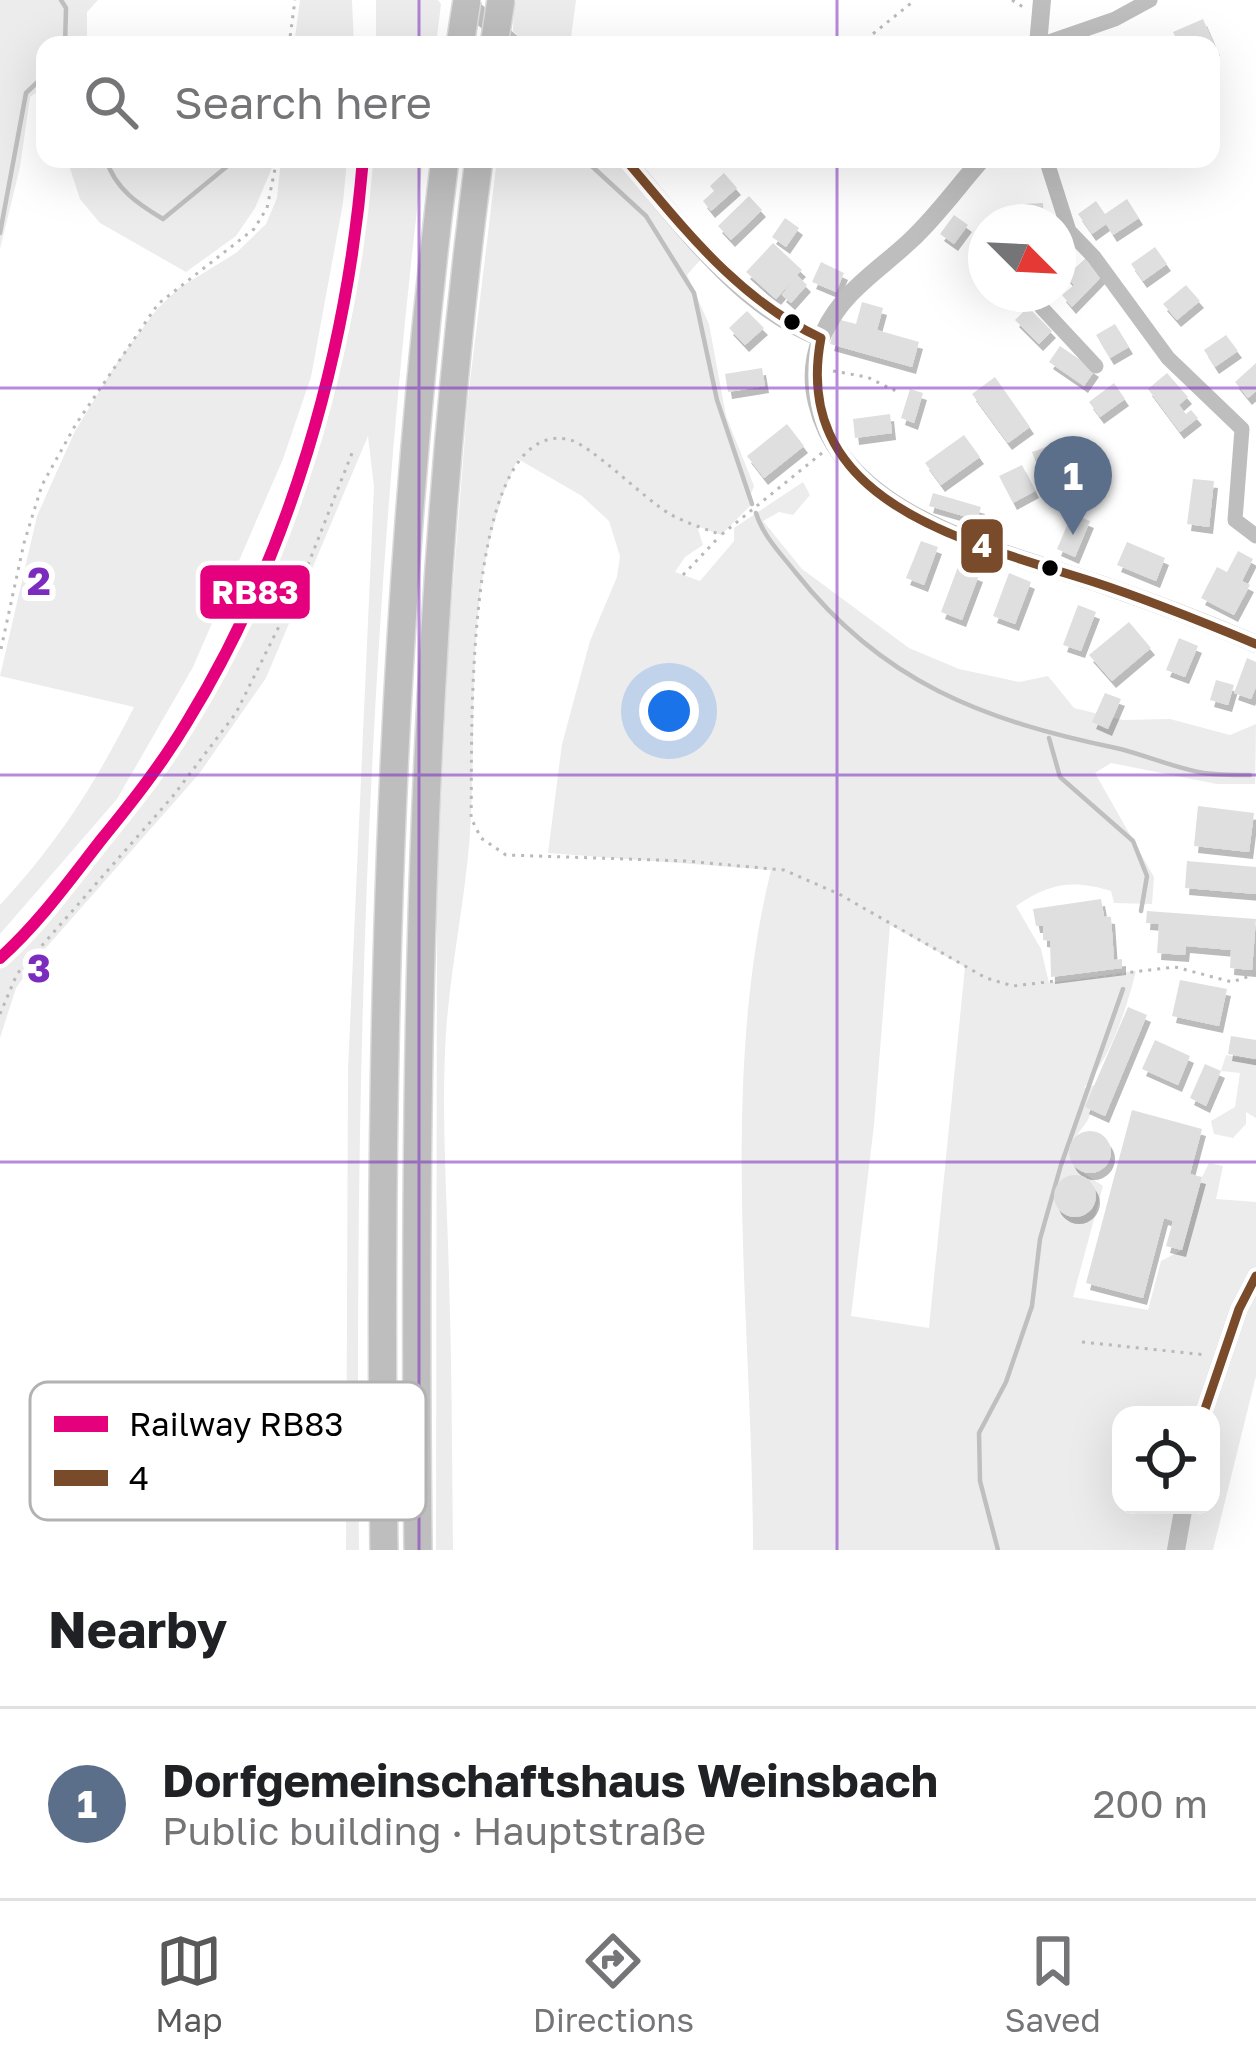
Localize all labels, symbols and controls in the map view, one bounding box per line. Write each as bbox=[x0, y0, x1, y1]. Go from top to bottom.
search box bbox=[36, 36, 1220, 168]
icon: search bbox=[78, 69, 144, 135]
text: Search here bbox=[174, 75, 432, 129]
north arrow bbox=[968, 204, 1076, 312]
unlabelled marker bbox=[781, 311, 803, 333]
pin: 1 bbox=[1034, 436, 1112, 535]
line badge: 4 bbox=[959, 517, 1005, 575]
text: 4 bbox=[972, 525, 992, 564]
text: 2 bbox=[27, 557, 51, 604]
unlabelled marker bbox=[1039, 557, 1061, 579]
line badge: RB83 bbox=[198, 563, 312, 621]
text: RB83 bbox=[211, 572, 299, 611]
your location bbox=[639, 681, 699, 741]
text: 3 bbox=[27, 944, 51, 991]
legend bbox=[30, 1382, 426, 1520]
text: Railway RB83 bbox=[129, 1404, 344, 1443]
map controls bbox=[1112, 1406, 1220, 1514]
button: locate bbox=[1112, 1406, 1220, 1514]
text: 4 bbox=[129, 1458, 149, 1497]
text: Nearby bbox=[48, 1598, 227, 1659]
text: Dorfgemeinschaftshaus Weinsbach bbox=[162, 1753, 938, 1807]
text: 1 bbox=[77, 1780, 97, 1827]
text: 200 m bbox=[1093, 1780, 1208, 1827]
text: Public building · Hauptstraße bbox=[162, 1807, 706, 1854]
tab: Map bbox=[155, 1928, 223, 2039]
tab: Directions bbox=[533, 1928, 694, 2039]
tab: Saved bbox=[1004, 1928, 1101, 2039]

